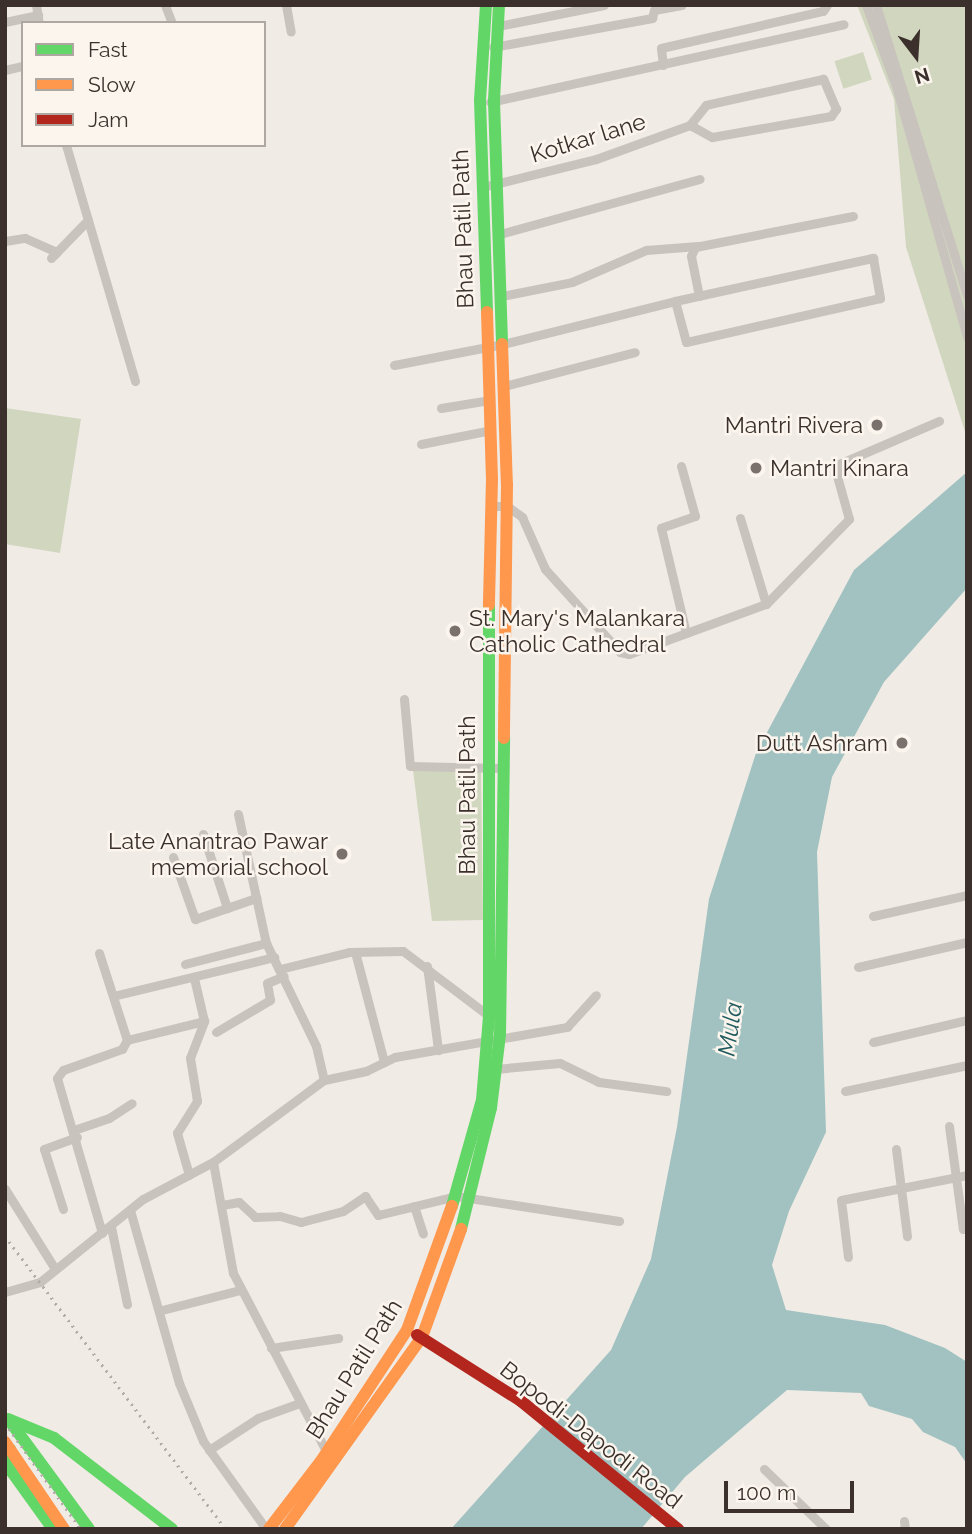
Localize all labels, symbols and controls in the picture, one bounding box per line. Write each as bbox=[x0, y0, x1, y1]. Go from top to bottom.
legend bbox=[21, 21, 266, 147]
north arrow bbox=[881, 21, 951, 91]
text: Fast bbox=[88, 37, 128, 62]
text: N bbox=[912, 63, 932, 89]
text: Slow bbox=[88, 72, 136, 97]
text: Jam bbox=[88, 107, 129, 132]
street label: Kotkar lane bbox=[527, 107, 649, 169]
street label: Bhau Patil Path bbox=[446, 149, 480, 309]
place label: Mantri Rivera bbox=[725, 411, 863, 439]
marker: Mantri Rivera bbox=[869, 417, 885, 433]
place label: Mantri Kinara bbox=[770, 454, 909, 482]
marker: Mantri Kinara bbox=[748, 460, 764, 476]
place label: St. Mary's Malankara Catholic Cathedral bbox=[469, 604, 685, 658]
marker: St. Mary's Malankara Catholic Cathedral bbox=[447, 623, 463, 639]
street label: Bhau Patil Path bbox=[453, 715, 481, 875]
place label: Dutt Ashram bbox=[755, 729, 888, 757]
marker: Dutt Ashram bbox=[894, 735, 910, 751]
place label: Late Anantrao Pawar memorial school bbox=[107, 827, 328, 881]
marker: Late Anantrao Pawar memorial school bbox=[334, 846, 350, 862]
water label: Mula bbox=[712, 1000, 748, 1058]
street label: Bhau Patil Path bbox=[300, 1294, 408, 1444]
street label: Bopodi-Dapodi Road bbox=[495, 1355, 687, 1515]
scale bar bbox=[727, 1468, 856, 1512]
text: 100 m bbox=[737, 1480, 796, 1505]

